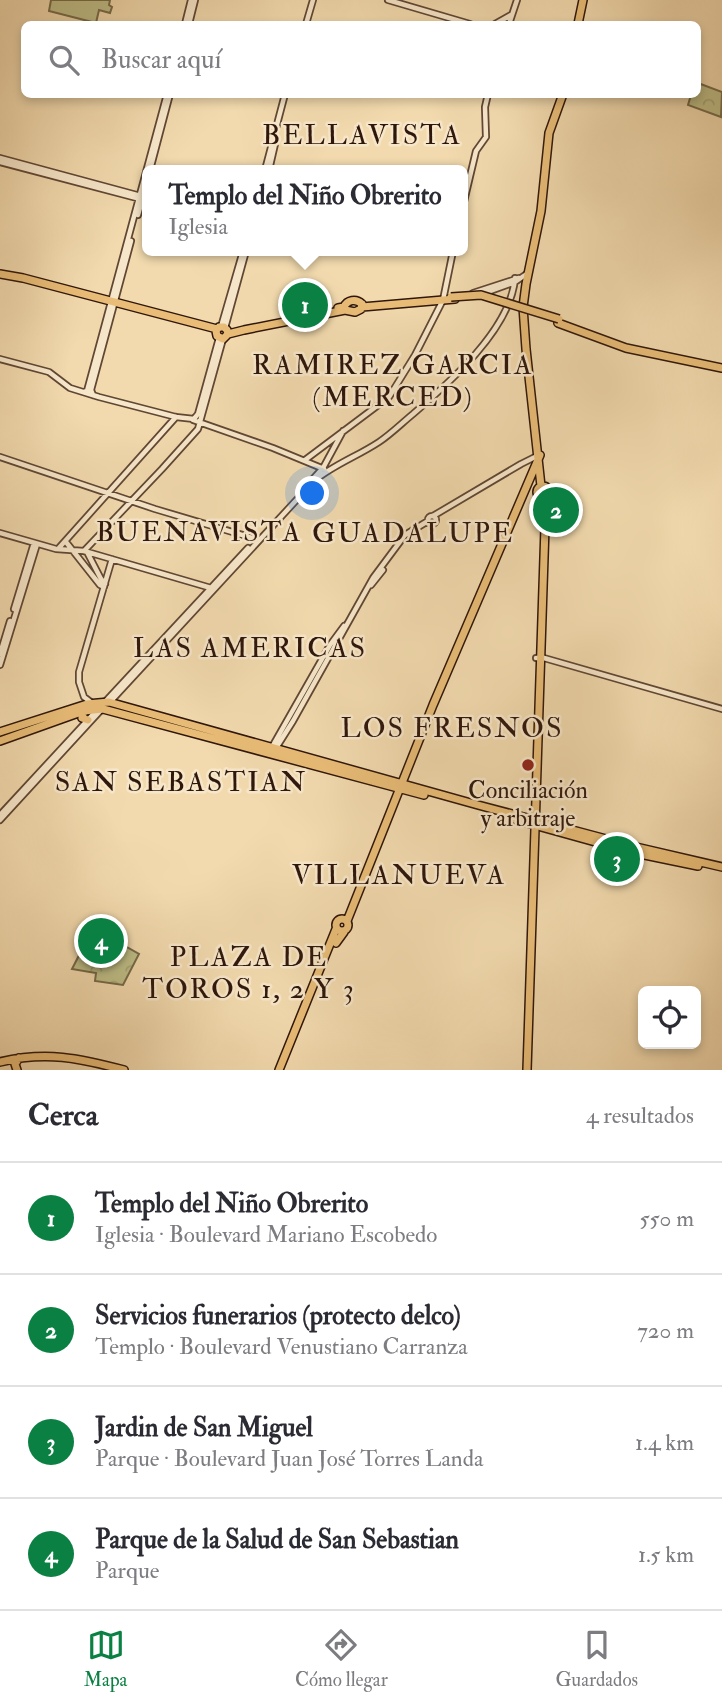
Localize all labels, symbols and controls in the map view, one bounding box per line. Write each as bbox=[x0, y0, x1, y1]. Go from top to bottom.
search box bbox=[21, 21, 701, 98]
icon: search bbox=[45, 41, 83, 79]
text: Buscar aquí bbox=[101, 44, 221, 76]
district label: BELLAVISTA bbox=[262, 118, 462, 153]
popup bbox=[142, 165, 468, 256]
text: Templo del Niño Obrerito bbox=[168, 180, 442, 212]
text: Iglesia bbox=[168, 212, 228, 241]
pin: 1 bbox=[282, 279, 328, 331]
district label: RAMIREZ GARCIA (MERCED) bbox=[252, 348, 534, 415]
your location bbox=[295, 476, 329, 510]
pin: 2 bbox=[533, 484, 579, 536]
district label: BUENAVISTA bbox=[96, 515, 302, 550]
district label: GUADALUPE bbox=[312, 516, 514, 551]
district label: LAS AMERICAS bbox=[133, 631, 367, 666]
district label: LOS FRESNOS bbox=[341, 711, 563, 746]
marker: Conciliación y arbitraje bbox=[520, 757, 536, 773]
district label: SAN SEBASTIAN bbox=[55, 765, 307, 800]
place label: Conciliación y arbitraje bbox=[468, 775, 588, 834]
pin: 3 bbox=[594, 833, 640, 885]
district label: VILLANUEVA bbox=[292, 858, 506, 893]
pin: 4 bbox=[78, 915, 124, 967]
district label: PLAZA DE TOROS 1, 2 Y 3 bbox=[142, 940, 356, 1007]
map controls bbox=[638, 986, 701, 1049]
button: locate bbox=[638, 986, 701, 1049]
text: Cerca bbox=[28, 1097, 98, 1134]
text: 4 resultados bbox=[586, 1101, 694, 1130]
text: Templo del Niño Obrerito bbox=[95, 1188, 368, 1220]
text: 1 bbox=[47, 1204, 55, 1233]
text: 550 m bbox=[640, 1204, 694, 1233]
text: Iglesia · Boulevard Mariano Escobedo bbox=[95, 1220, 437, 1249]
text: Servicios funerarios (protecto delco) bbox=[95, 1300, 461, 1332]
text: 2 bbox=[45, 1316, 57, 1345]
text: 720 m bbox=[637, 1316, 694, 1345]
text: Templo · Boulevard Venustiano Carranza bbox=[95, 1332, 468, 1361]
text: Jardin de San Miguel bbox=[95, 1412, 313, 1444]
text: 3 bbox=[47, 1428, 55, 1457]
text: 1.4 km bbox=[635, 1428, 694, 1457]
text: Parque · Boulevard Juan José Torres Landa bbox=[95, 1444, 483, 1473]
text: Parque de la Salud de San Sebastian bbox=[95, 1524, 459, 1556]
text: 4 bbox=[45, 1540, 57, 1569]
text: 1.5 km bbox=[638, 1540, 694, 1569]
text: Parque bbox=[95, 1556, 159, 1585]
tab: Mapa bbox=[84, 1626, 127, 1692]
tab: Cómo llegar bbox=[295, 1626, 388, 1692]
tab: Guardados bbox=[555, 1626, 638, 1692]

